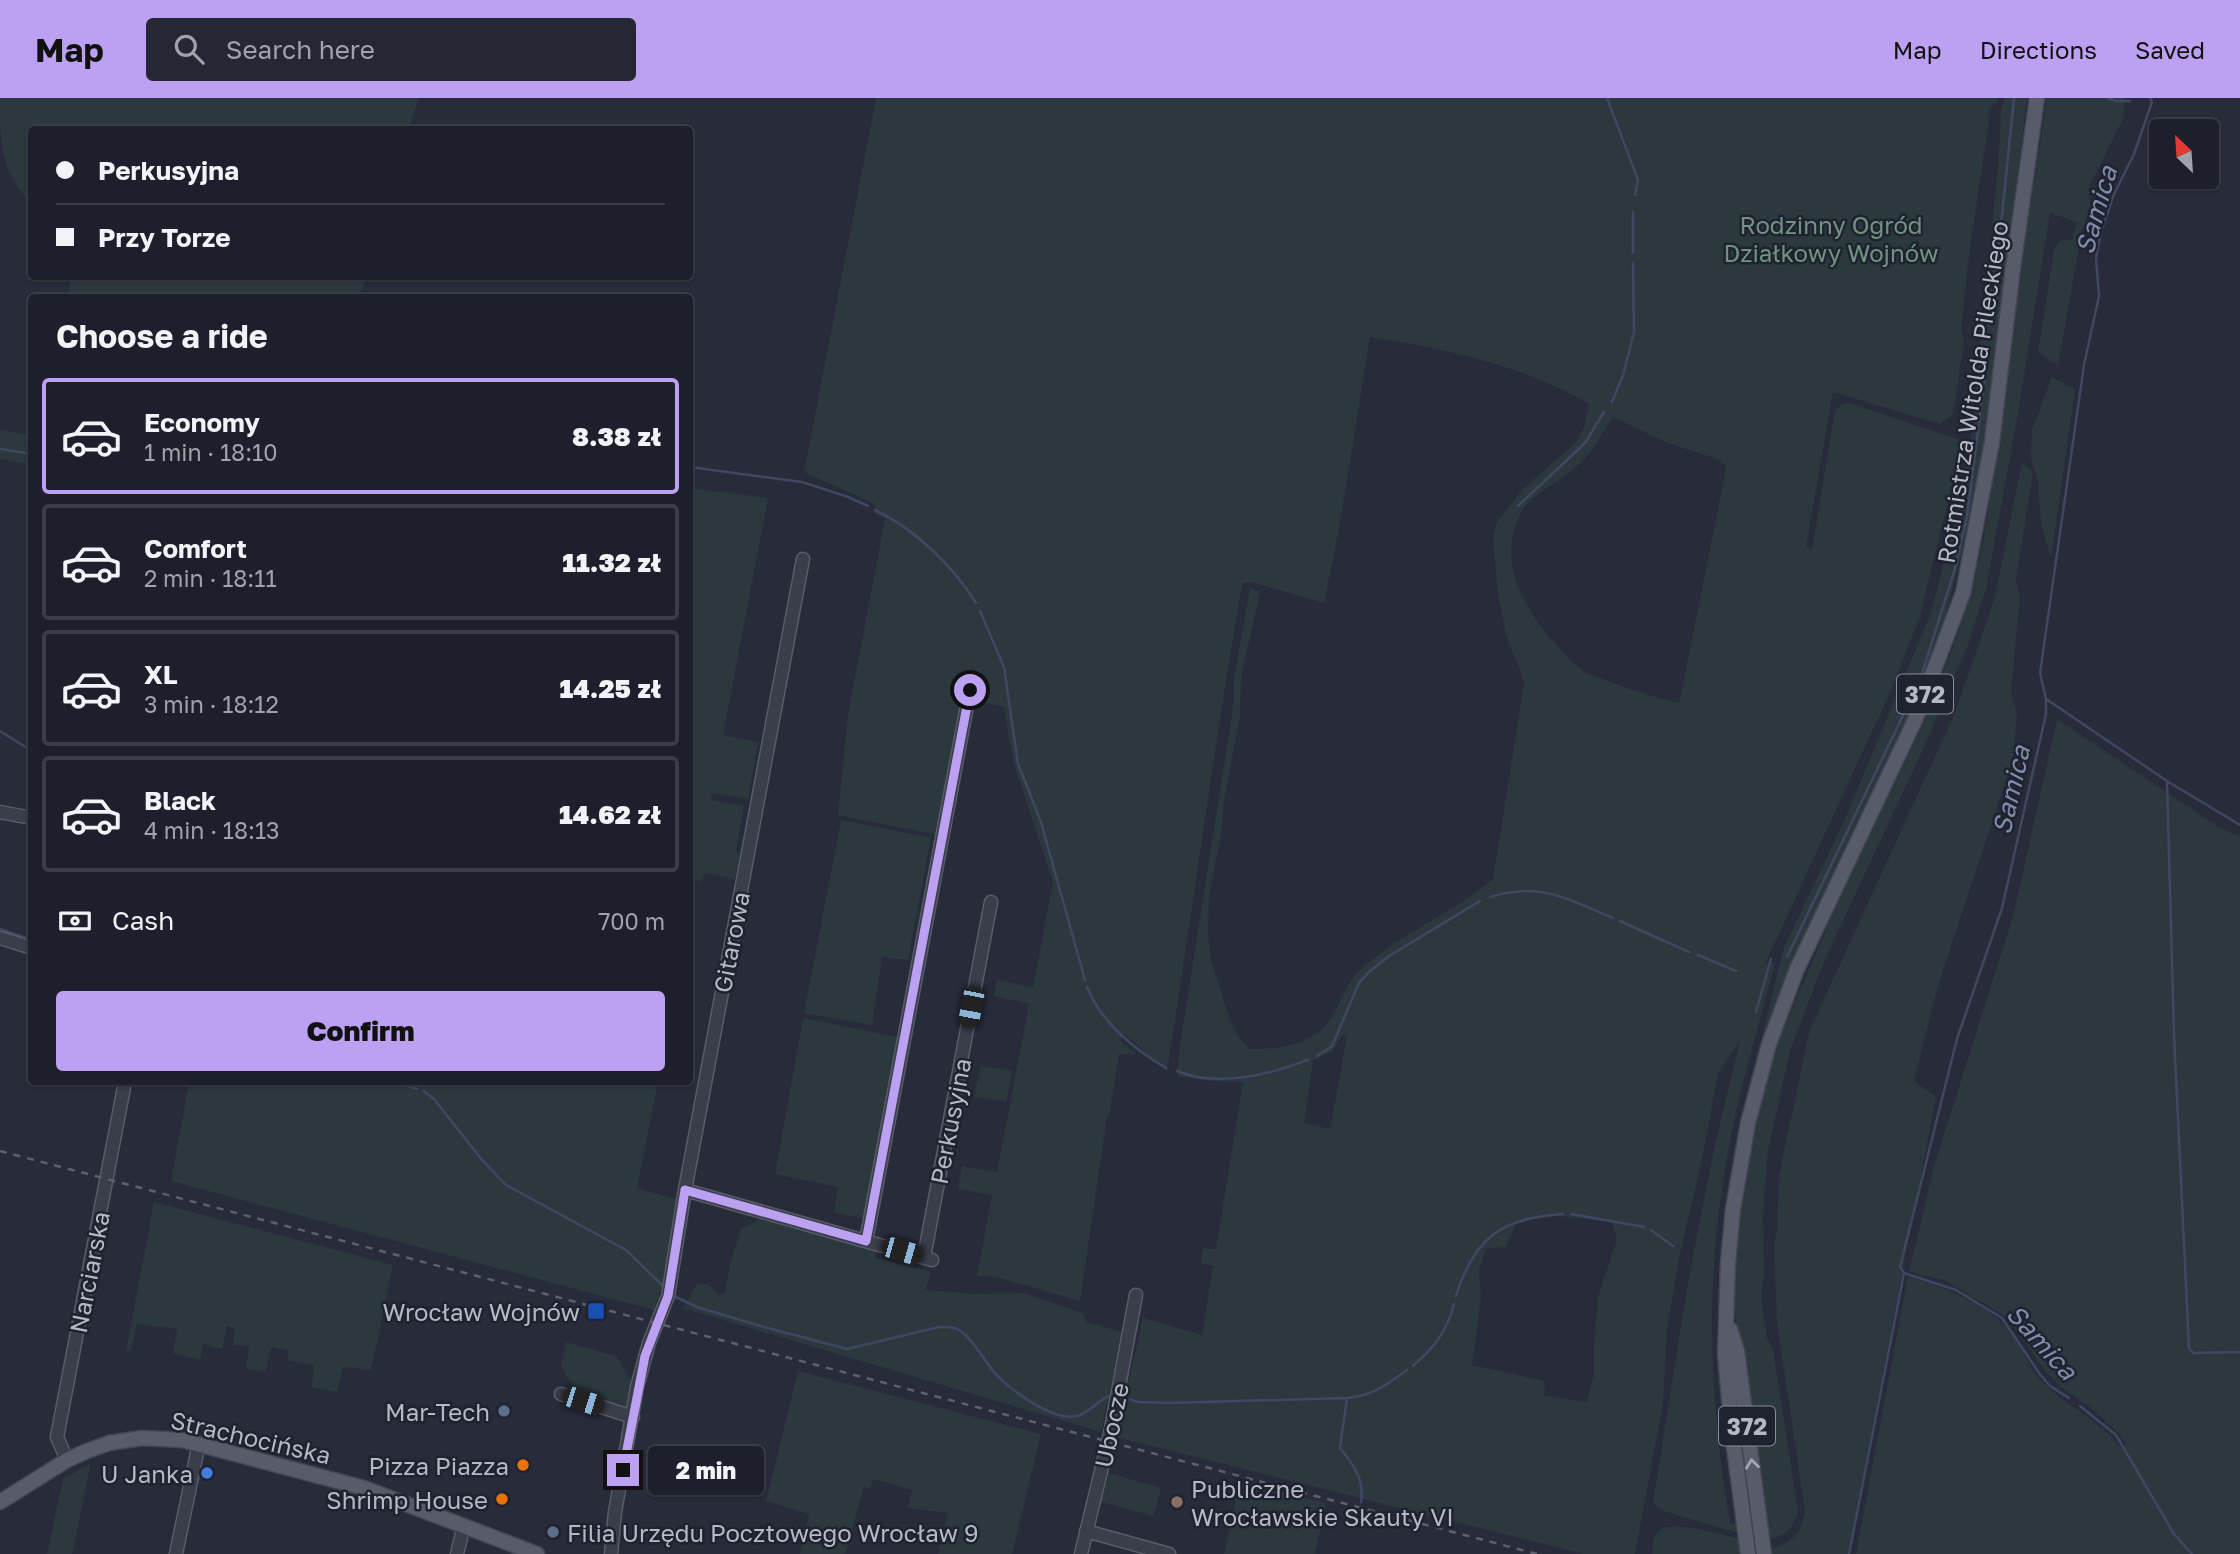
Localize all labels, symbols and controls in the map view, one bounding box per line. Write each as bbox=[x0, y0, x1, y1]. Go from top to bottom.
search box bbox=[146, 18, 636, 81]
text: Map bbox=[35, 30, 104, 69]
icon: search bbox=[170, 30, 208, 68]
text: Search here bbox=[226, 34, 375, 65]
text: Map bbox=[1893, 35, 1942, 64]
text: Directions bbox=[1980, 35, 2097, 64]
text: Saved bbox=[2135, 35, 2205, 64]
north arrow bbox=[2149, 119, 2219, 189]
map controls bbox=[2149, 119, 2219, 189]
text: Perkusyjna bbox=[98, 155, 239, 186]
water label: Samica bbox=[2069, 161, 2124, 258]
park label: Rodzinny Ogród Działkowy Wojnów bbox=[1724, 210, 1938, 267]
street label: Rotmistrza Witolda Pileckiego bbox=[1931, 219, 2013, 565]
text: Przy Torze bbox=[98, 222, 231, 253]
text: Choose a ride bbox=[56, 317, 268, 355]
icon: car bbox=[60, 405, 123, 468]
text: Economy bbox=[144, 407, 260, 438]
text: 8.38 zł bbox=[572, 421, 661, 452]
text: 1 min · 18:10 bbox=[144, 438, 277, 466]
icon: car bbox=[60, 531, 123, 594]
text: Comfort bbox=[144, 533, 247, 564]
text: 11.32 zł bbox=[562, 547, 661, 578]
text: 2 min · 18:11 bbox=[144, 564, 277, 592]
icon: car bbox=[60, 657, 123, 720]
text: XL bbox=[144, 659, 178, 690]
text: 14.25 zł bbox=[560, 673, 661, 704]
route start bbox=[954, 674, 986, 706]
road number: 372 bbox=[1897, 674, 1953, 714]
text: 3 min · 18:12 bbox=[144, 690, 279, 718]
water label: Samica bbox=[1986, 741, 2037, 837]
icon: car bbox=[60, 783, 123, 846]
text: Black bbox=[144, 785, 216, 816]
text: 14.62 zł bbox=[559, 799, 661, 830]
text: 4 min · 18:13 bbox=[144, 816, 280, 844]
street label: Gitarowa bbox=[707, 889, 755, 995]
icon: cash bbox=[56, 902, 94, 940]
text: Cash bbox=[112, 905, 174, 936]
text: 700 m bbox=[598, 907, 665, 935]
car bbox=[957, 984, 986, 1030]
button: Confirm bbox=[56, 991, 665, 1071]
street label: Perkusyjna bbox=[924, 1056, 976, 1186]
street label: Narciarska bbox=[63, 1209, 115, 1335]
car bbox=[879, 1235, 926, 1267]
place label: Wrocław Wojnów bbox=[382, 1297, 580, 1326]
water label: Samica bbox=[2000, 1298, 2085, 1387]
marker: Wrocław Wojnów bbox=[586, 1301, 606, 1321]
street label: Ubocze bbox=[1088, 1380, 1134, 1470]
car bbox=[560, 1385, 607, 1417]
place label: Mar-Tech bbox=[385, 1397, 490, 1426]
marker: Mar-Tech bbox=[496, 1403, 512, 1419]
street label: Strachocińska bbox=[168, 1405, 334, 1469]
road number: 372 bbox=[1719, 1406, 1775, 1446]
callout: 2 min bbox=[648, 1446, 763, 1494]
place label: Pizza Piazza bbox=[369, 1451, 509, 1480]
route end bbox=[607, 1454, 639, 1486]
text: 2 min bbox=[676, 1456, 736, 1484]
marker: Pizza Piazza bbox=[515, 1457, 531, 1473]
one-way arrow bbox=[1744, 1458, 1759, 1470]
place label: U Janka bbox=[101, 1459, 193, 1488]
marker: U Janka bbox=[199, 1465, 215, 1481]
place label: Publiczne Wrocławskie Skauty VI bbox=[1191, 1474, 1454, 1531]
place label: Shrimp House bbox=[326, 1485, 488, 1514]
marker: Shrimp House bbox=[494, 1491, 510, 1507]
marker: Publiczne Wrocławskie Skauty VI bbox=[1169, 1494, 1185, 1510]
place label: Filia Urzędu Pocztowego Wrocław 9 bbox=[567, 1518, 979, 1547]
marker: Filia Urzędu Pocztowego Wrocław 9 bbox=[545, 1524, 561, 1540]

